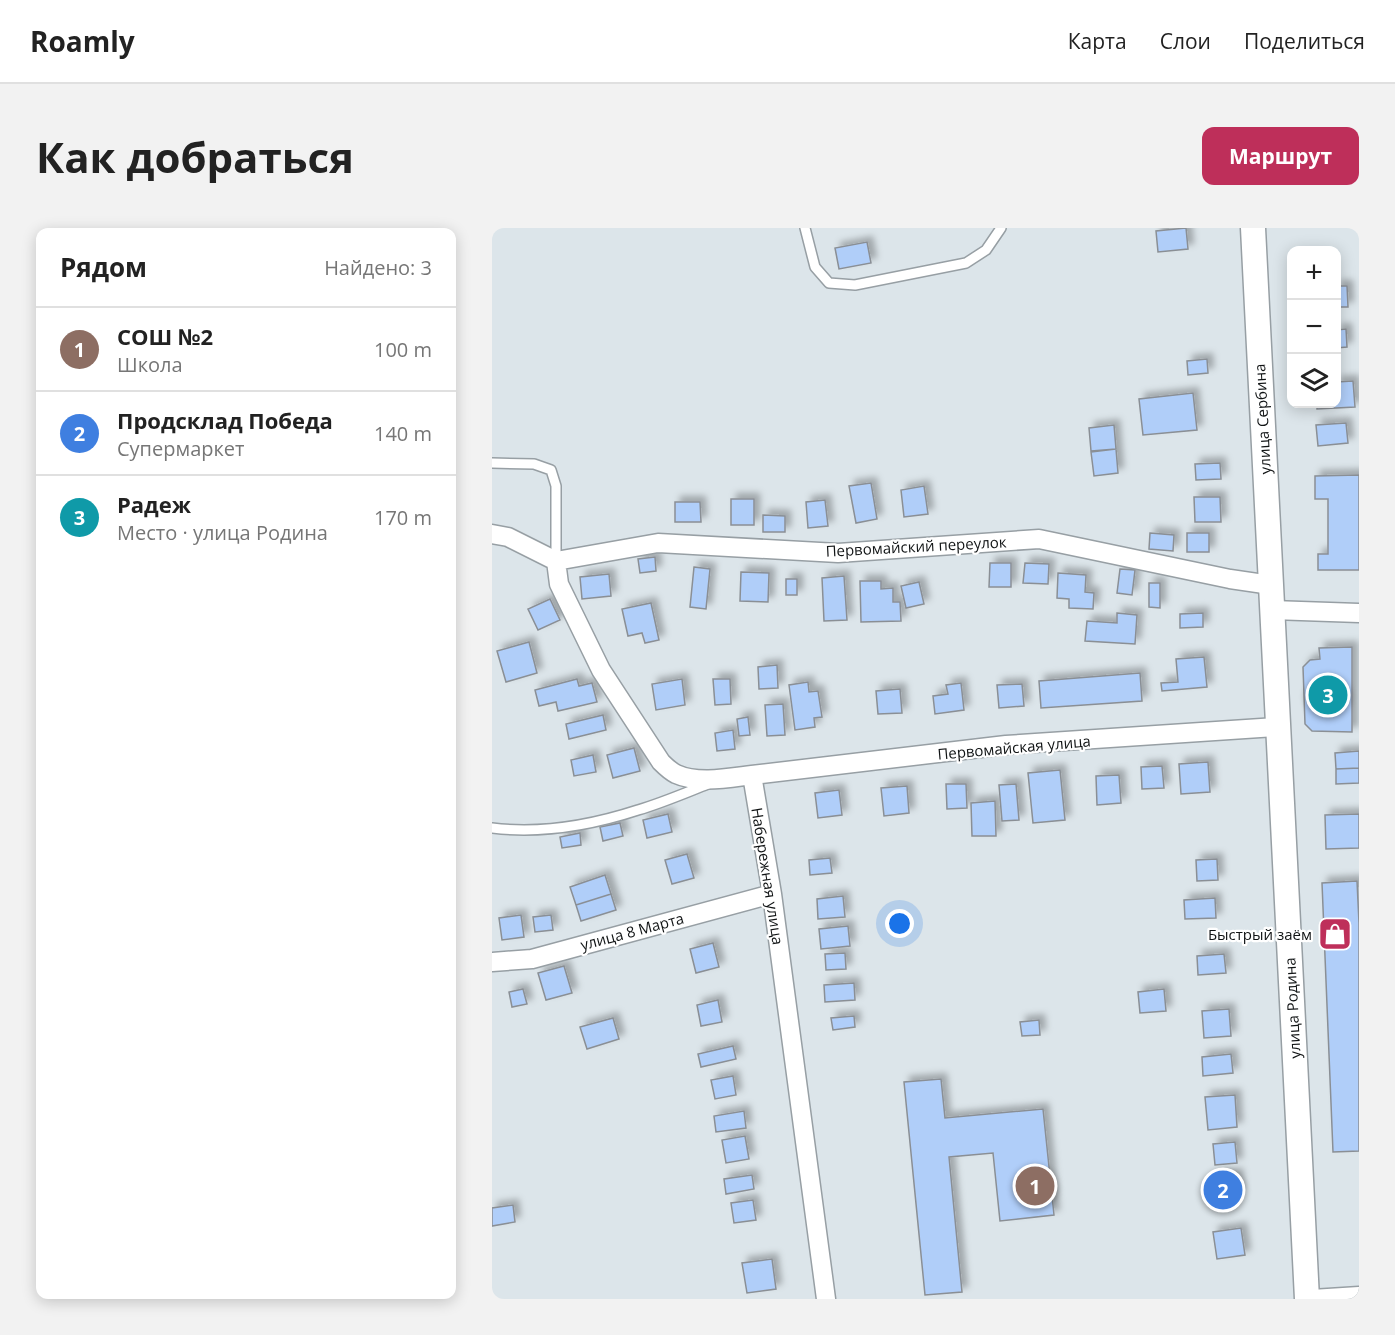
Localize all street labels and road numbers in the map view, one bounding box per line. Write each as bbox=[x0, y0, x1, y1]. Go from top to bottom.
street label: улица Сербина bbox=[1249, 363, 1275, 475]
street label: Первомайский переулок bbox=[825, 531, 1007, 561]
street label: Первомайская улица bbox=[936, 730, 1092, 764]
street label: Набережная улица bbox=[747, 806, 789, 946]
street label: улица 8 Марта bbox=[578, 908, 686, 954]
street label: улица Родина bbox=[1279, 957, 1305, 1059]

